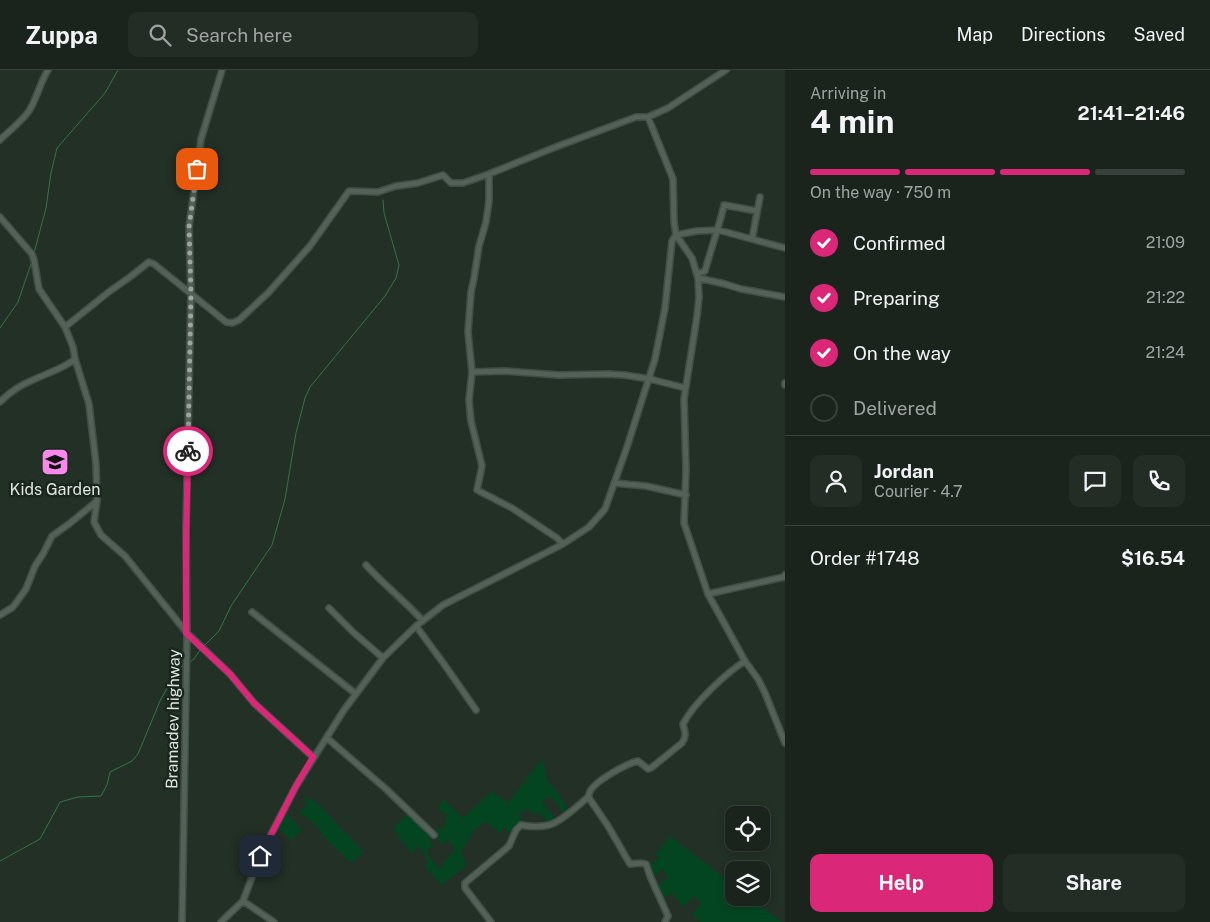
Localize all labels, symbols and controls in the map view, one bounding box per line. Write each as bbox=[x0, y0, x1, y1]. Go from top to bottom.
search box bbox=[128, 12, 478, 57]
text: Zuppa bbox=[25, 21, 98, 49]
icon: search bbox=[146, 21, 174, 49]
text: Search here bbox=[186, 24, 293, 46]
text: Map bbox=[956, 24, 993, 45]
text: Directions bbox=[1021, 24, 1106, 45]
text: Saved bbox=[1134, 24, 1185, 45]
text: Arriving in bbox=[810, 84, 886, 103]
text: 21:41–21:46 bbox=[1078, 102, 1185, 124]
text: 4 min bbox=[810, 103, 894, 140]
pin bbox=[176, 148, 218, 190]
icon: bag bbox=[183, 155, 211, 183]
text: On the way · 750 m bbox=[810, 183, 951, 202]
icon: check bbox=[810, 229, 838, 257]
text: Confirmed bbox=[853, 232, 946, 254]
text: 21:09 bbox=[1146, 233, 1185, 252]
icon: check bbox=[810, 284, 838, 312]
text: Preparing bbox=[853, 287, 940, 309]
text: 21:22 bbox=[1146, 288, 1185, 307]
icon: check bbox=[810, 339, 838, 367]
text: On the way bbox=[853, 342, 951, 364]
text: 21:24 bbox=[1145, 343, 1185, 362]
text: Delivered bbox=[853, 397, 937, 419]
courier bbox=[163, 426, 213, 476]
icon: bike bbox=[174, 437, 202, 465]
school or university icon: Kids Garden bbox=[40, 447, 70, 477]
button: person bbox=[810, 455, 862, 507]
button: chat bbox=[1069, 455, 1121, 507]
button: phone bbox=[1133, 455, 1185, 507]
text: Jordan bbox=[874, 460, 934, 482]
place label: Kids Garden bbox=[10, 480, 100, 499]
text: Courier · 4.7 bbox=[874, 482, 963, 501]
text: Order #1748 bbox=[810, 547, 920, 569]
text: $16.54 bbox=[1121, 547, 1185, 569]
street label: Bramadev highway bbox=[162, 648, 184, 789]
map controls bbox=[725, 806, 770, 906]
button: locate bbox=[725, 806, 770, 851]
pin bbox=[239, 835, 281, 877]
icon: home bbox=[246, 842, 274, 870]
button: Help bbox=[810, 854, 993, 912]
button: Share bbox=[1003, 854, 1185, 912]
button: layers bbox=[725, 861, 770, 906]

